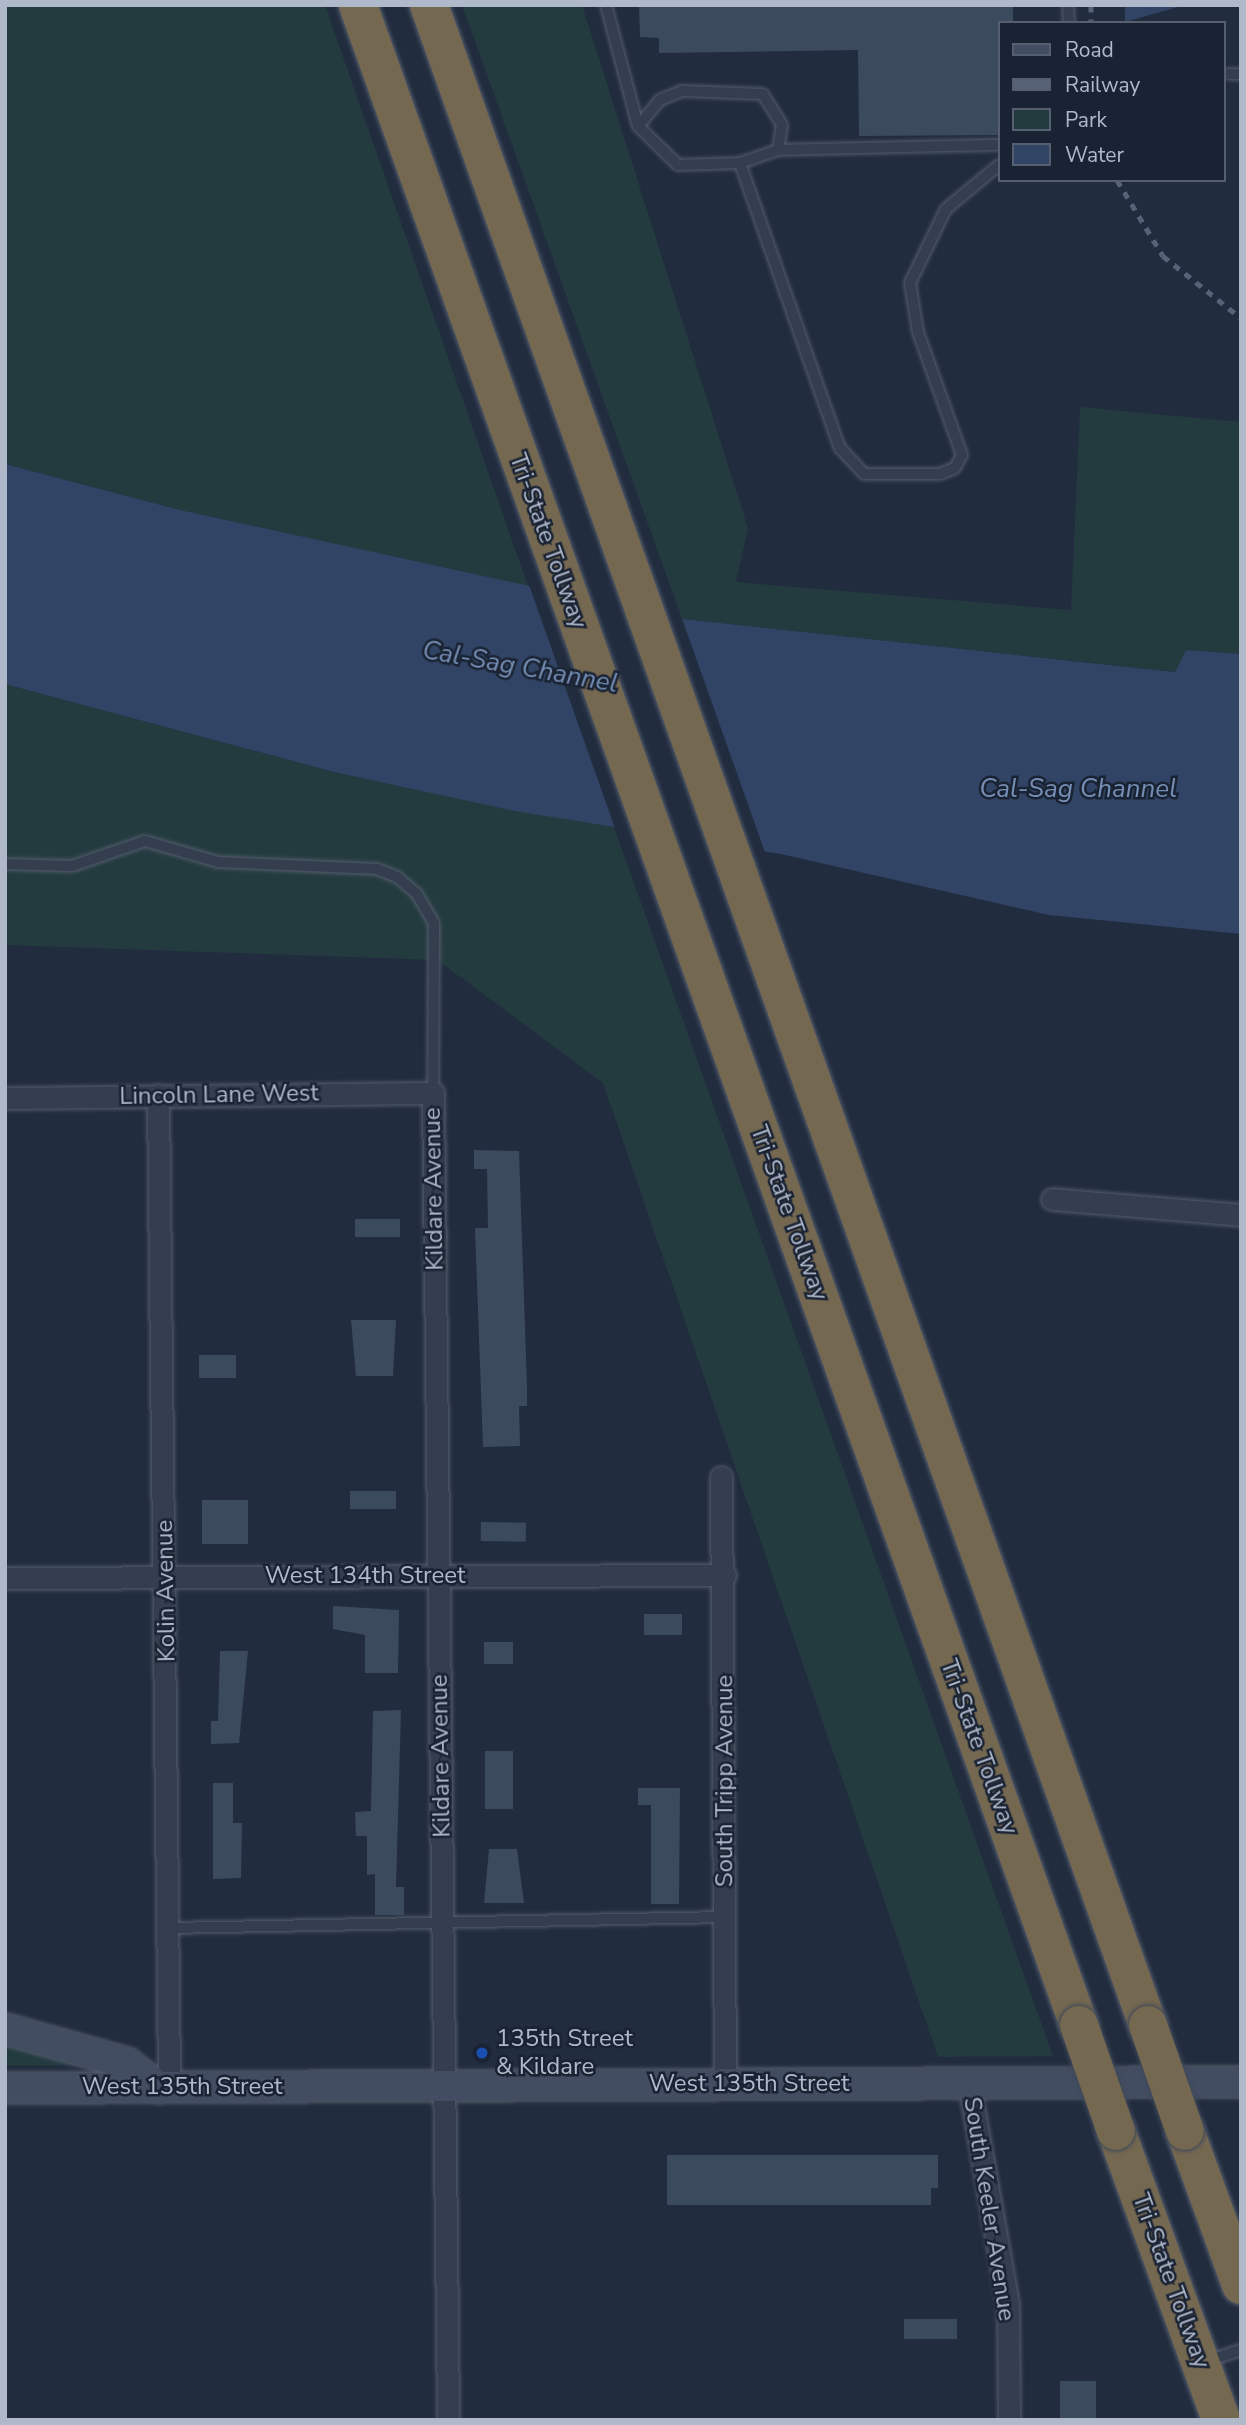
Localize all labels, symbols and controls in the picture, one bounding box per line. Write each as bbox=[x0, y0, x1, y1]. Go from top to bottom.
legend bbox=[998, 21, 1225, 182]
text: Road bbox=[1065, 36, 1114, 64]
text: Railway bbox=[1065, 71, 1140, 99]
text: Park bbox=[1065, 106, 1107, 134]
text: Water bbox=[1065, 141, 1124, 169]
street label: Tri-State Tollway bbox=[503, 449, 593, 633]
water label: Cal-Sag Channel bbox=[420, 634, 620, 700]
water label: Cal-Sag Channel bbox=[979, 773, 1177, 805]
street label: Lincoln Lane West bbox=[119, 1079, 319, 1111]
street label: Kildare Avenue bbox=[418, 1107, 450, 1271]
street label: Tri-State Tollway bbox=[744, 1121, 834, 1305]
street label: Kolin Avenue bbox=[150, 1520, 182, 1662]
street label: West 134th Street bbox=[265, 1562, 465, 1590]
street label: Tri-State Tollway bbox=[934, 1655, 1024, 1839]
street label: Kildare Avenue bbox=[425, 1674, 457, 1838]
street label: South Tripp Avenue bbox=[711, 1675, 739, 1887]
place label: 135th Street & Kildare bbox=[496, 2025, 633, 2081]
marker: 135th Street & Kildare bbox=[474, 2045, 490, 2061]
street label: West 135th Street bbox=[649, 2070, 849, 2098]
street label: West 135th Street bbox=[82, 2073, 282, 2101]
street label: South Keeler Avenue bbox=[957, 2095, 1021, 2323]
street label: Tri-State Tollway bbox=[1126, 2189, 1216, 2373]

